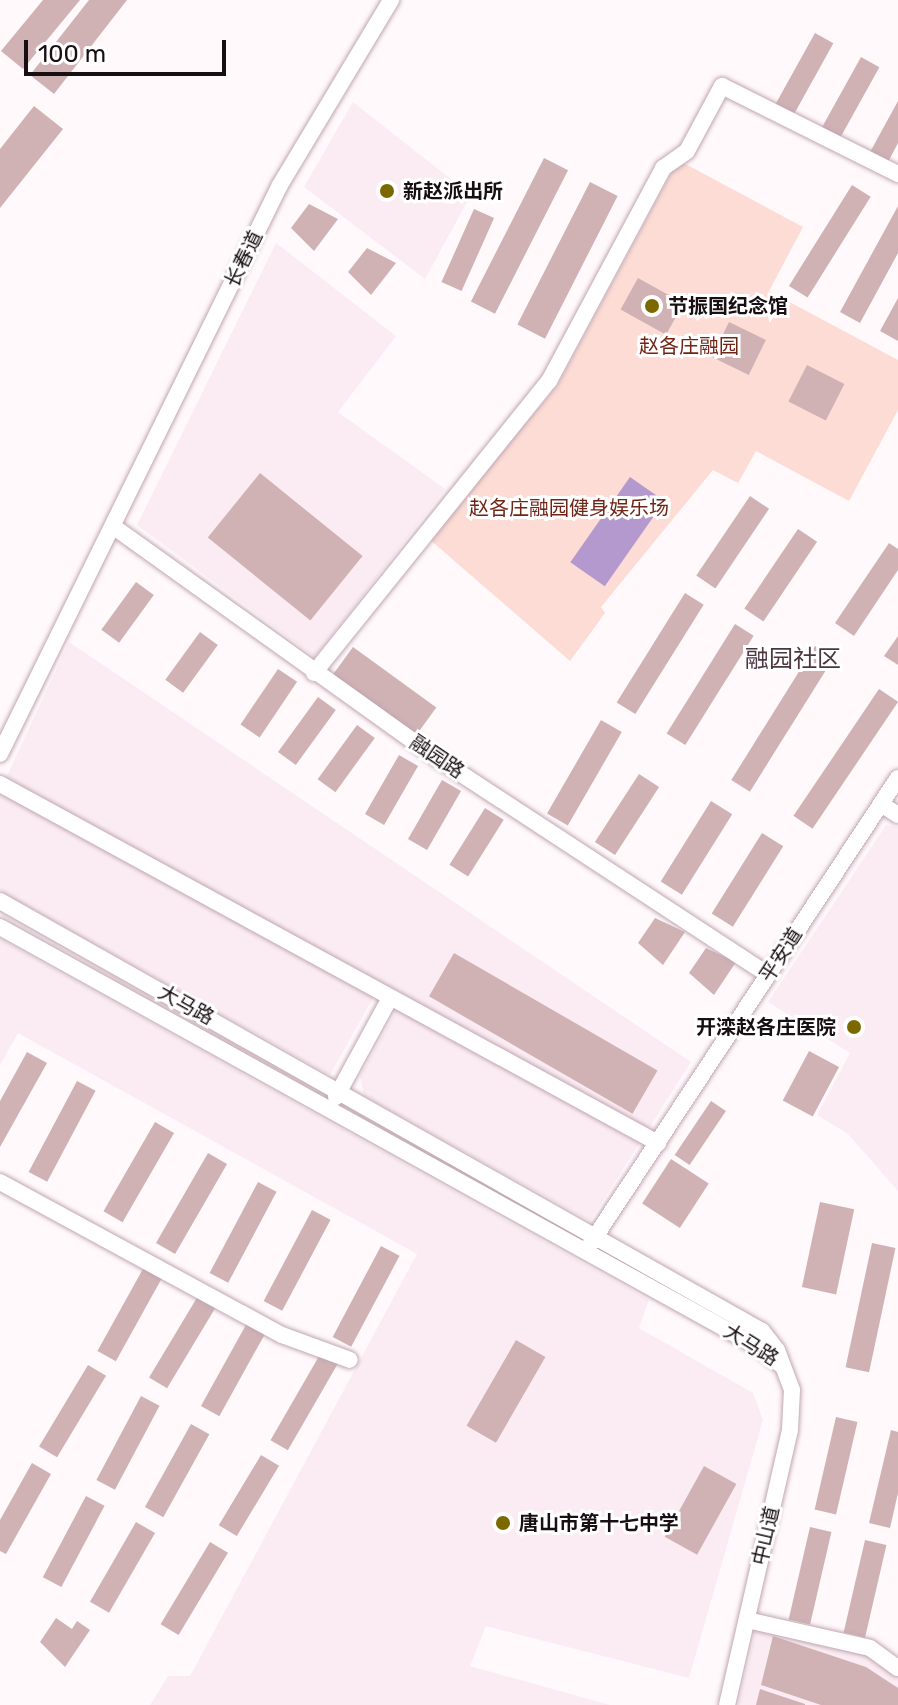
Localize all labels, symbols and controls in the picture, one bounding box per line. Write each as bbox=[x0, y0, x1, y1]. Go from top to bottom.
scale bar bbox=[28, 24, 230, 74]
text: 100 m bbox=[38, 40, 106, 68]
place label: 新赵派出所 bbox=[403, 179, 503, 203]
marker: 新赵派出所 bbox=[378, 182, 396, 200]
street label: 长春道 bbox=[220, 227, 268, 291]
place label: 节振国纪念馆 bbox=[668, 294, 788, 318]
marker: 节振国纪念馆 bbox=[643, 297, 661, 315]
park label: 赵各庄融园 bbox=[639, 334, 739, 358]
park label: 赵各庄融园健身娱乐场 bbox=[469, 496, 669, 520]
district label: 融园社区 bbox=[745, 646, 841, 674]
street label: 融园路 bbox=[405, 730, 469, 784]
street label: 平安道 bbox=[755, 923, 807, 987]
street label: 大马路 bbox=[154, 980, 218, 1030]
place label: 开滦赵各庄医院 bbox=[696, 1015, 836, 1039]
marker: 开滦赵各庄医院 bbox=[843, 1016, 865, 1038]
street label: 大马路 bbox=[719, 1319, 783, 1371]
street label: 中山道 bbox=[748, 1504, 784, 1568]
place label: 唐山市第十七中学 bbox=[519, 1511, 679, 1535]
marker: 唐山市第十七中学 bbox=[494, 1514, 512, 1532]

